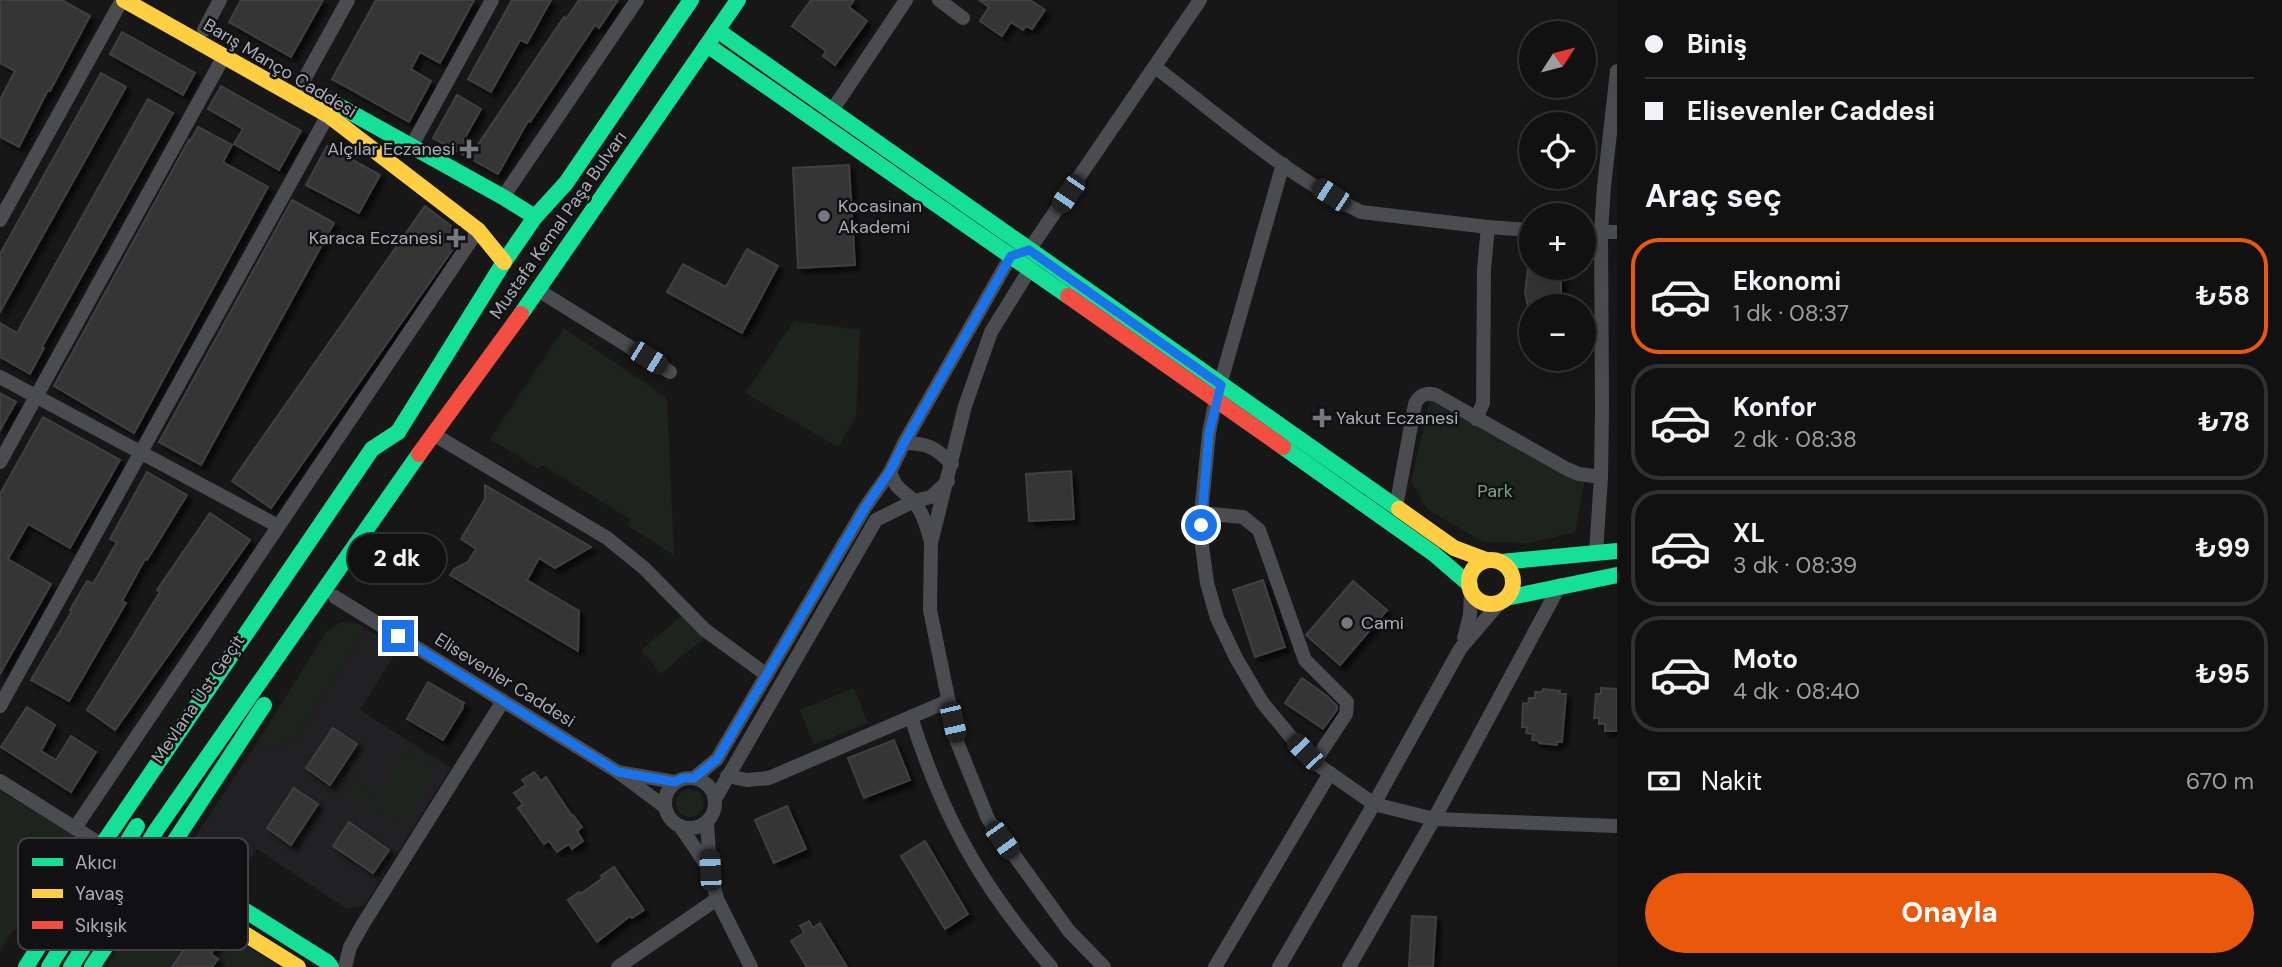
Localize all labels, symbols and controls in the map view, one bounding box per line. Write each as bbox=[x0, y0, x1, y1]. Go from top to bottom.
street label: Barış Manço Caddesi bbox=[199, 13, 361, 123]
north arrow bbox=[1519, 21, 1596, 98]
map controls bbox=[1519, 21, 1596, 371]
text: Biniş bbox=[1687, 27, 1747, 61]
text: Elisevenler Caddesi bbox=[1687, 94, 1935, 128]
button: locate bbox=[1519, 112, 1596, 189]
street label: Mustafa Kemal Paşa Bulvarı bbox=[484, 126, 632, 324]
place label: Alçılar Eczanesi bbox=[327, 137, 455, 161]
marker: Alçılar Eczanesi bbox=[461, 141, 477, 157]
car bbox=[1048, 171, 1089, 217]
car bbox=[1308, 175, 1355, 215]
text: Araç seç bbox=[1645, 175, 1782, 217]
place label: Kocasinan Akademi bbox=[838, 194, 922, 239]
button: + bbox=[1519, 203, 1596, 280]
marker: Kocasinan Akademi bbox=[816, 208, 832, 224]
place label: Karaca Eczanesi bbox=[309, 226, 442, 250]
marker: Karaca Eczanesi bbox=[448, 230, 464, 246]
text: Ekonomi bbox=[1733, 264, 1841, 298]
icon: car bbox=[1649, 265, 1712, 328]
text: ₺58 bbox=[2196, 279, 2250, 313]
button: − bbox=[1519, 294, 1596, 371]
text: 1 dk · 08:37 bbox=[1733, 298, 1849, 328]
car bbox=[625, 338, 672, 378]
text: Konfor bbox=[1733, 390, 1816, 424]
icon: car bbox=[1649, 391, 1712, 454]
text: ₺78 bbox=[2198, 405, 2250, 439]
place label: Yakut Eczanesi bbox=[1336, 406, 1458, 430]
marker: Yakut Eczanesi bbox=[1314, 410, 1330, 426]
text: 2 dk · 08:38 bbox=[1733, 424, 1857, 454]
park label: Park bbox=[1477, 479, 1513, 503]
route start bbox=[1185, 509, 1217, 541]
text: XL bbox=[1733, 516, 1765, 550]
icon: car bbox=[1649, 517, 1712, 580]
text: ₺99 bbox=[2195, 531, 2250, 565]
callout: 2 dk bbox=[349, 534, 447, 584]
text: 2 dk bbox=[373, 543, 421, 573]
text: 3 dk · 08:39 bbox=[1733, 550, 1857, 580]
place label: Cami bbox=[1361, 611, 1404, 635]
marker: Cami bbox=[1339, 615, 1355, 631]
route end bbox=[382, 620, 414, 652]
street label: Elisevenler Caddesi bbox=[430, 627, 580, 733]
street label: Mevlana Üst Geçit bbox=[146, 630, 250, 768]
text: Moto bbox=[1733, 642, 1798, 676]
icon: car bbox=[1649, 643, 1712, 706]
text: ₺95 bbox=[2196, 657, 2250, 691]
text: 4 dk · 08:40 bbox=[1733, 676, 1860, 706]
car bbox=[939, 699, 968, 745]
car bbox=[1283, 730, 1328, 774]
icon: cash bbox=[1645, 762, 1683, 800]
text: Nakit bbox=[1701, 764, 1762, 798]
text: 670 m bbox=[2186, 766, 2254, 796]
car bbox=[982, 817, 1023, 863]
legend bbox=[18, 838, 248, 950]
car bbox=[699, 848, 722, 892]
text: Akıcı bbox=[75, 850, 117, 875]
button: Onayla bbox=[1645, 873, 2254, 953]
text: Yavaş bbox=[75, 881, 124, 906]
text: Sıkışık bbox=[75, 913, 128, 938]

